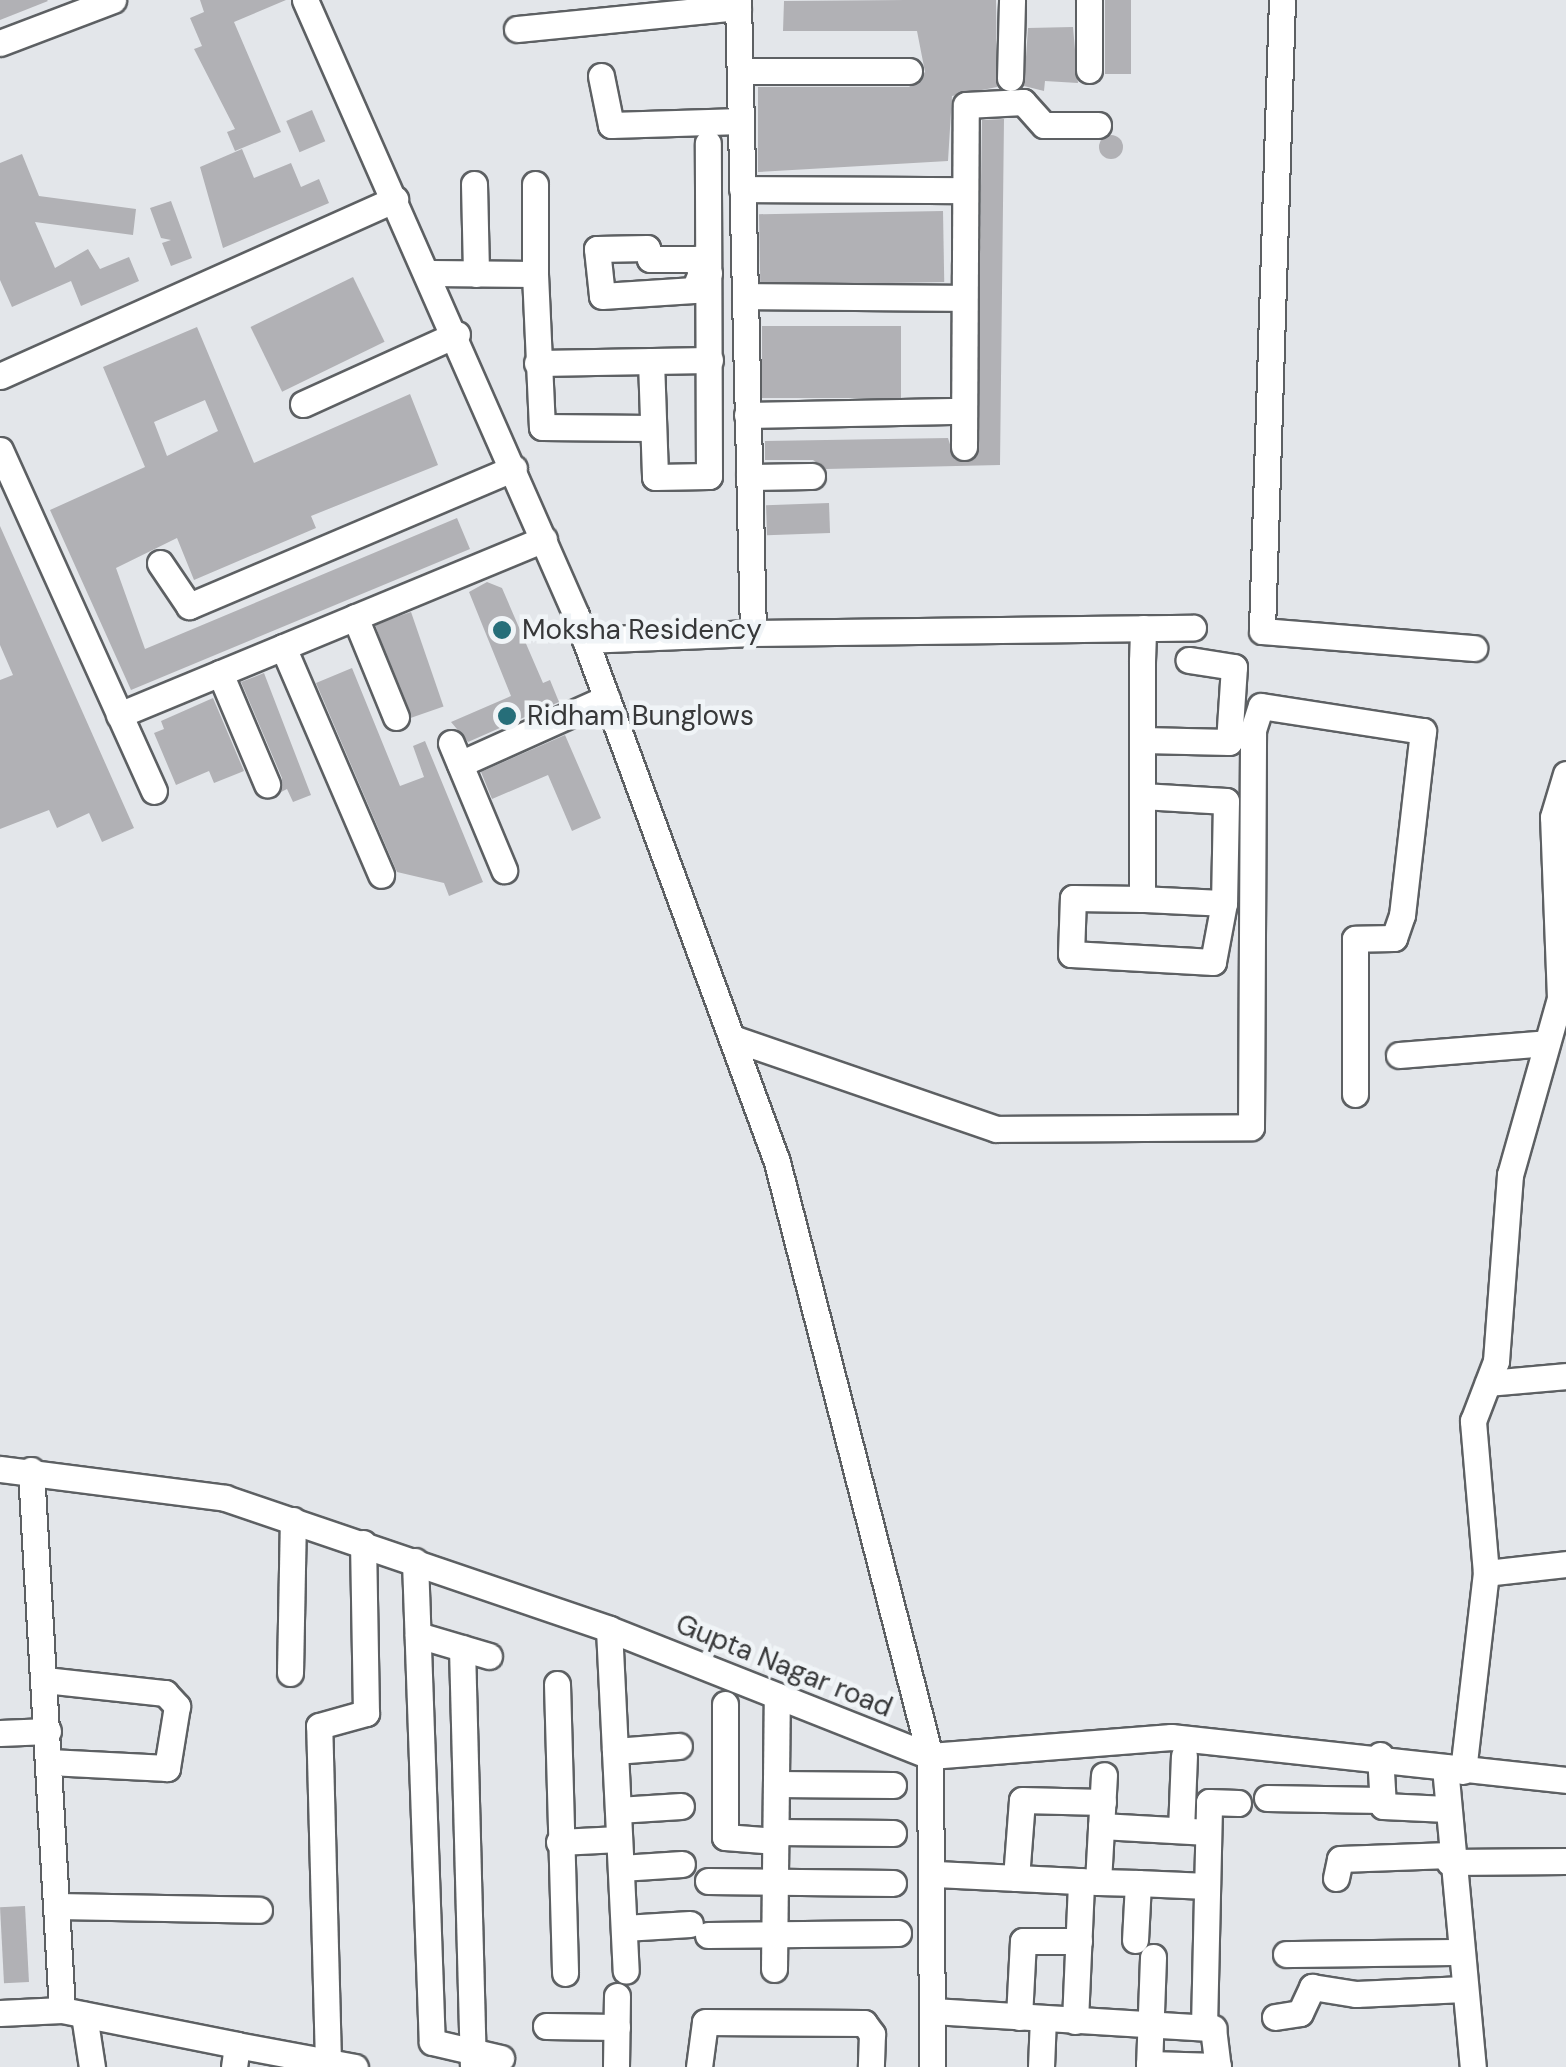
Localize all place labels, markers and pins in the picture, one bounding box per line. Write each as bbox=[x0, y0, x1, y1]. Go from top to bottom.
place label: Moksha Residency bbox=[522, 613, 762, 647]
marker: Moksha Residency bbox=[491, 619, 513, 641]
place label: Ridham Bunglows bbox=[527, 699, 754, 733]
marker: Ridham Bunglows bbox=[496, 705, 518, 727]

